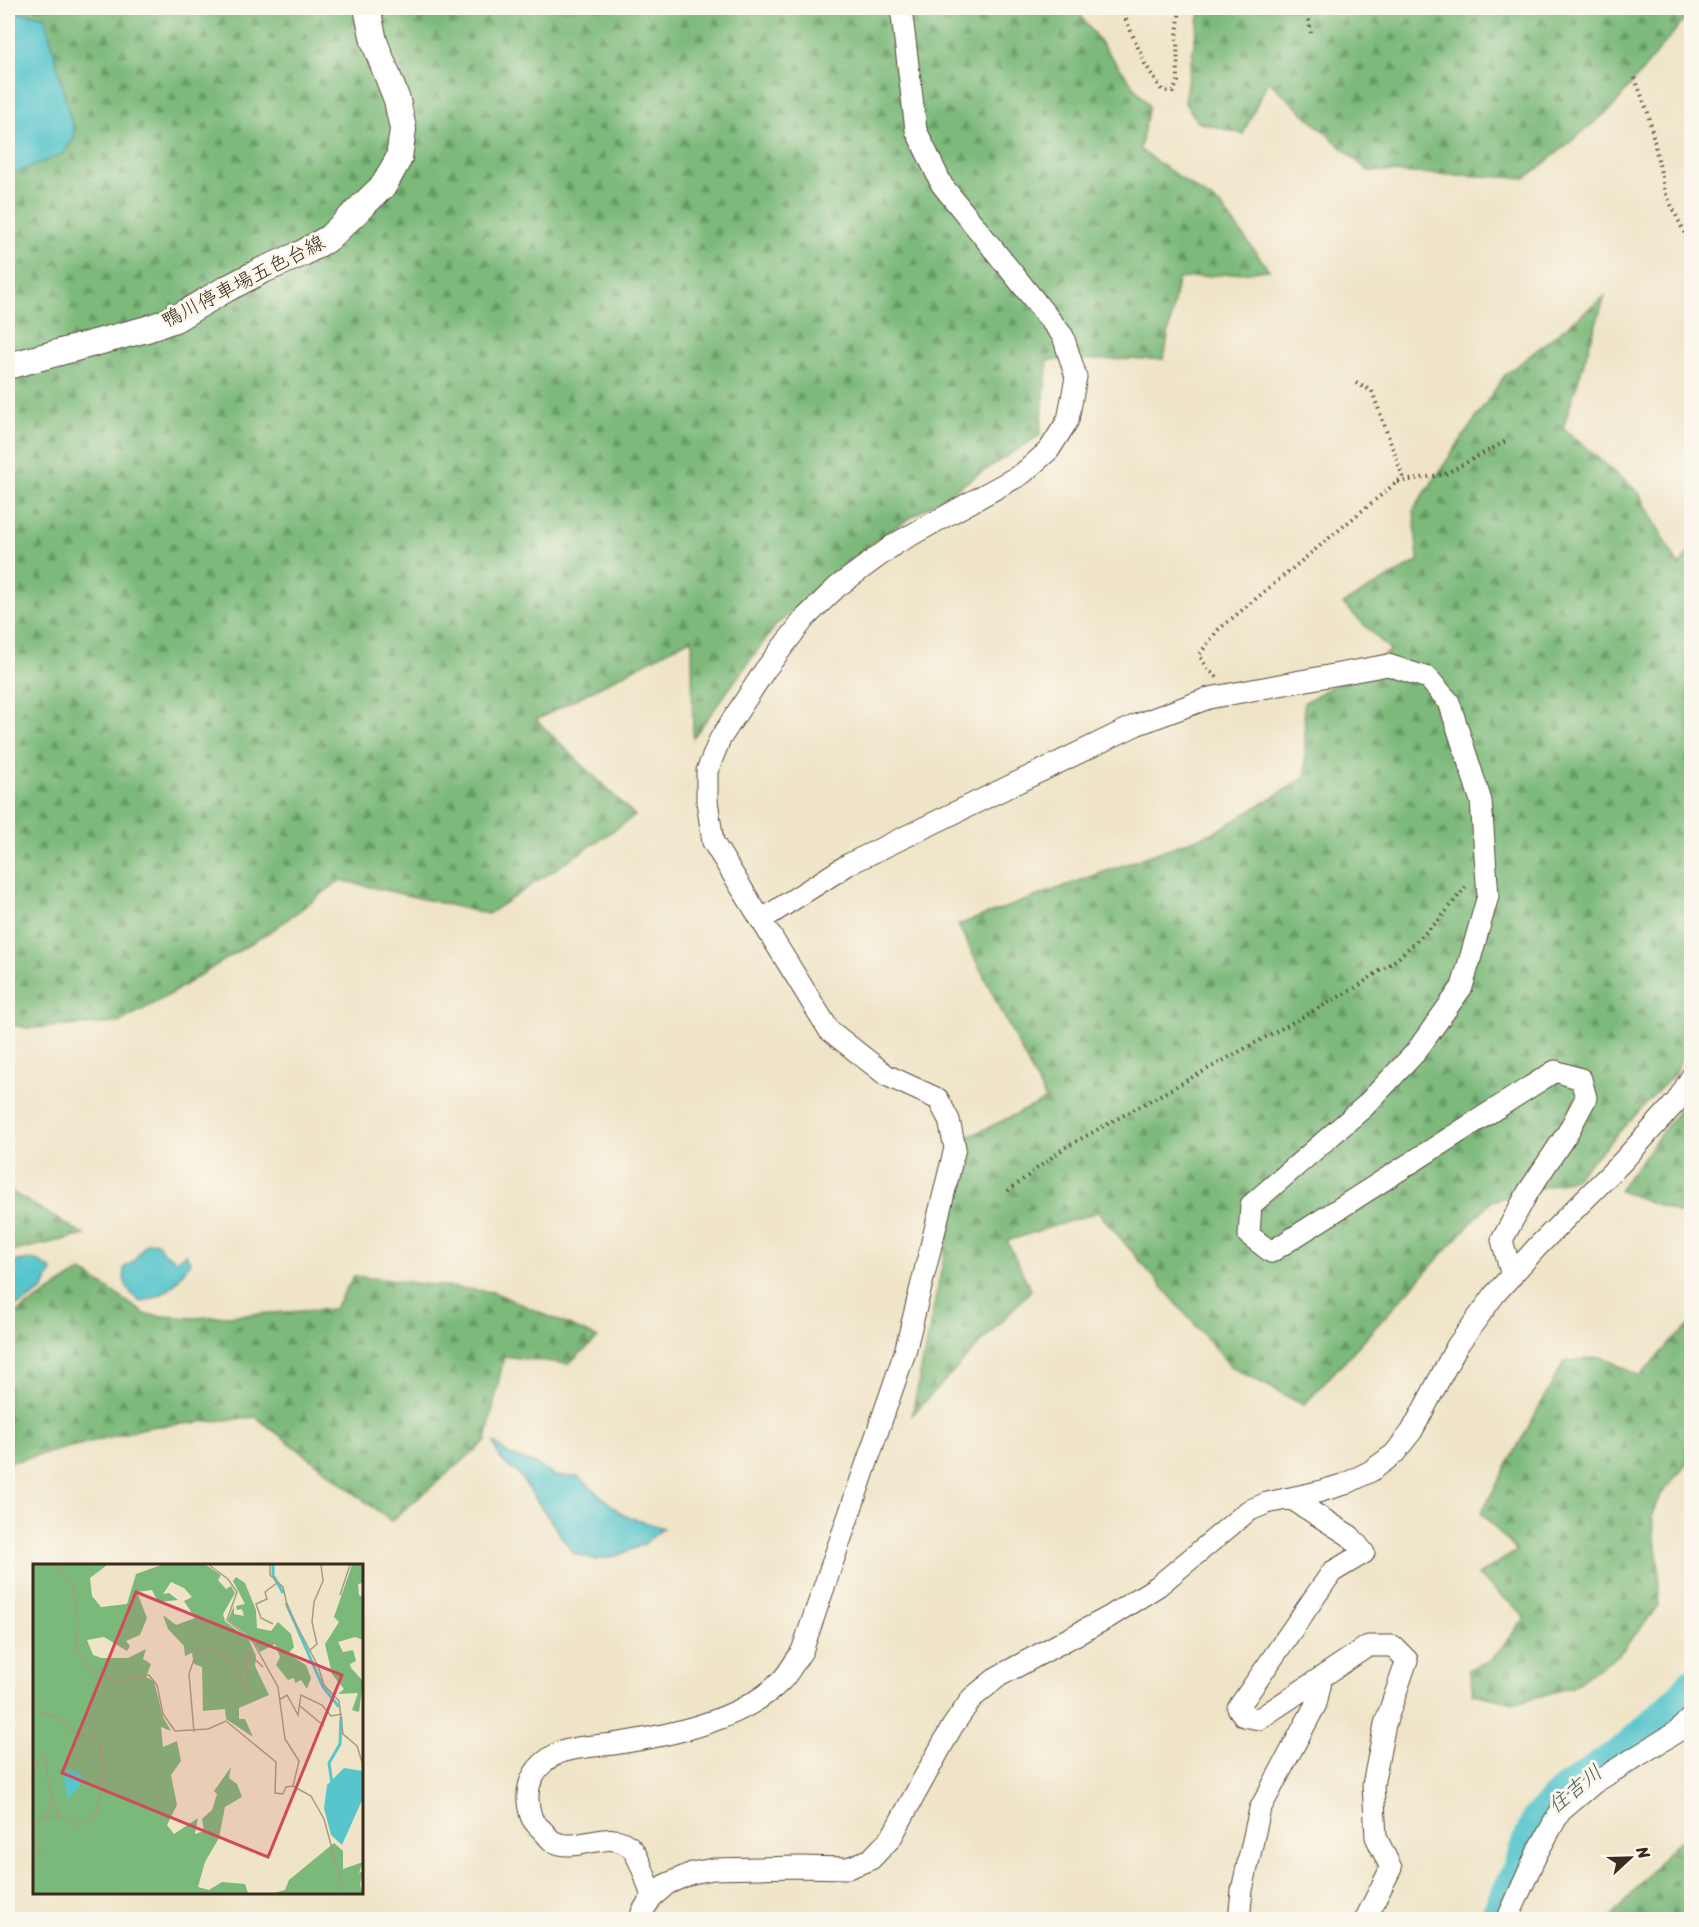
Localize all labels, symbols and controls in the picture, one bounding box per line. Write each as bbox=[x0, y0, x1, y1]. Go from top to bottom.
street label: 鴨川停車場五色台線 bbox=[155, 225, 331, 338]
inset map bbox=[33, 1564, 363, 1894]
water label: 住吉川 bbox=[1539, 1754, 1611, 1824]
north arrow bbox=[1600, 1828, 1660, 1888]
text: N bbox=[1628, 1841, 1659, 1864]

